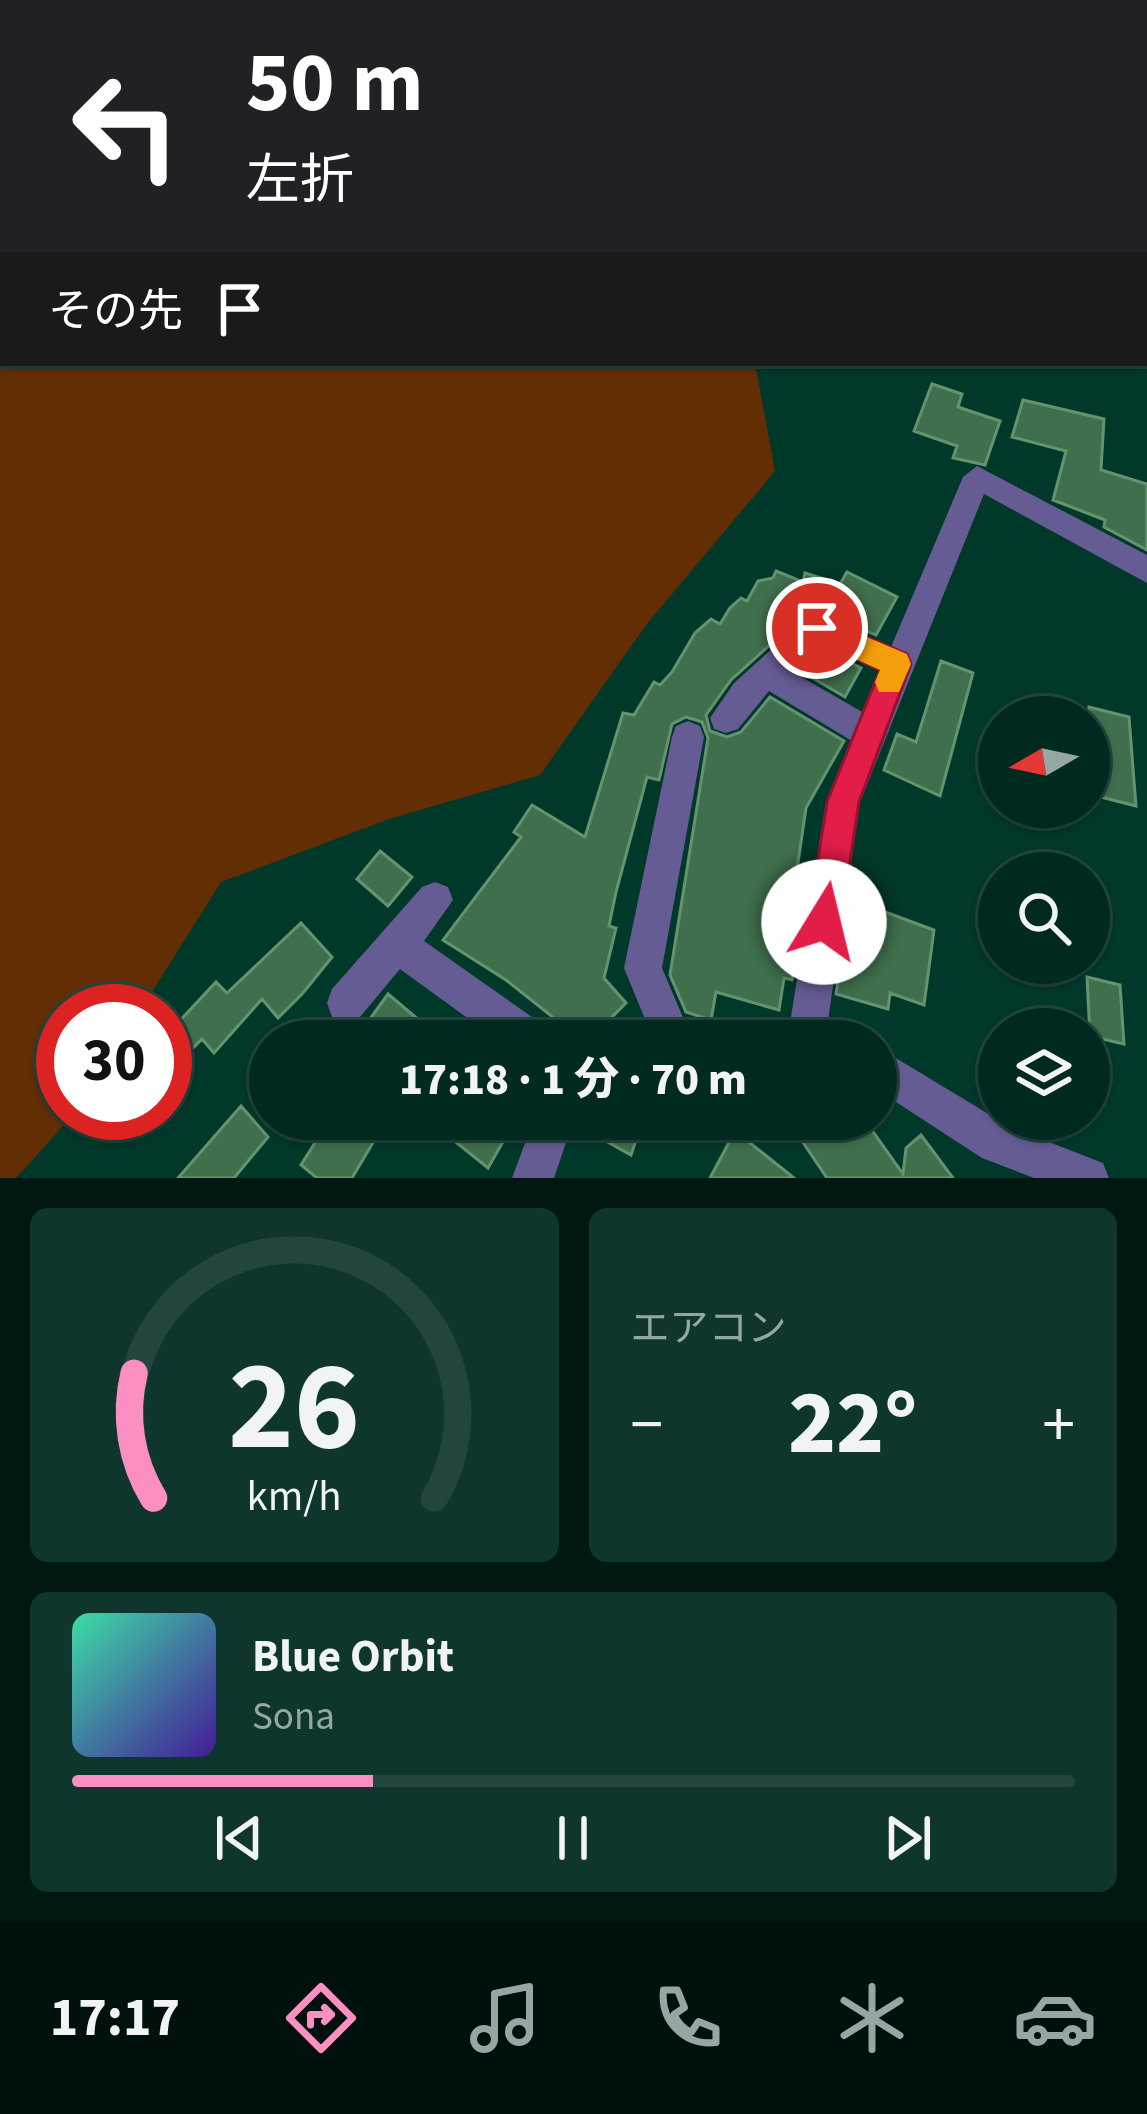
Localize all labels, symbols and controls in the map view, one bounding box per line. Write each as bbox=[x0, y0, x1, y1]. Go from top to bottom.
text: 50 m bbox=[246, 24, 424, 144]
icon: left bbox=[48, 48, 204, 204]
text: 左折 bbox=[246, 143, 354, 220]
icon: arrive bbox=[207, 276, 273, 342]
text: その先 bbox=[48, 280, 183, 344]
pin bbox=[766, 577, 868, 679]
icon: arrive bbox=[784, 595, 850, 661]
north arrow bbox=[978, 696, 1110, 828]
map controls bbox=[978, 696, 1110, 1140]
button: search bbox=[978, 852, 1110, 984]
position arrow bbox=[761, 859, 887, 985]
speed limit sign: 30 bbox=[36, 984, 192, 1140]
button: layers bbox=[978, 1008, 1110, 1140]
text: 17:18 · 1 分 · 70 m bbox=[399, 1048, 747, 1112]
text: エアコン bbox=[631, 1301, 787, 1357]
text: 26 bbox=[228, 1319, 360, 1497]
text: 22° bbox=[788, 1360, 918, 1488]
text: − bbox=[631, 1378, 663, 1472]
text: + bbox=[1042, 1378, 1075, 1472]
text: km/h bbox=[247, 1466, 342, 1527]
text: Blue Orbit bbox=[252, 1625, 454, 1689]
text: Sona bbox=[252, 1689, 335, 1745]
icon: previous bbox=[206, 1805, 272, 1871]
icon: pause bbox=[540, 1805, 606, 1871]
icon: next bbox=[875, 1805, 941, 1871]
icon: directions bbox=[279, 1976, 363, 2060]
icon: music bbox=[463, 1976, 547, 2060]
icon: phone bbox=[646, 1976, 730, 2060]
icon: climate bbox=[830, 1976, 914, 2060]
icon: car bbox=[1013, 1976, 1097, 2060]
text: 17:17 bbox=[50, 1980, 180, 2057]

